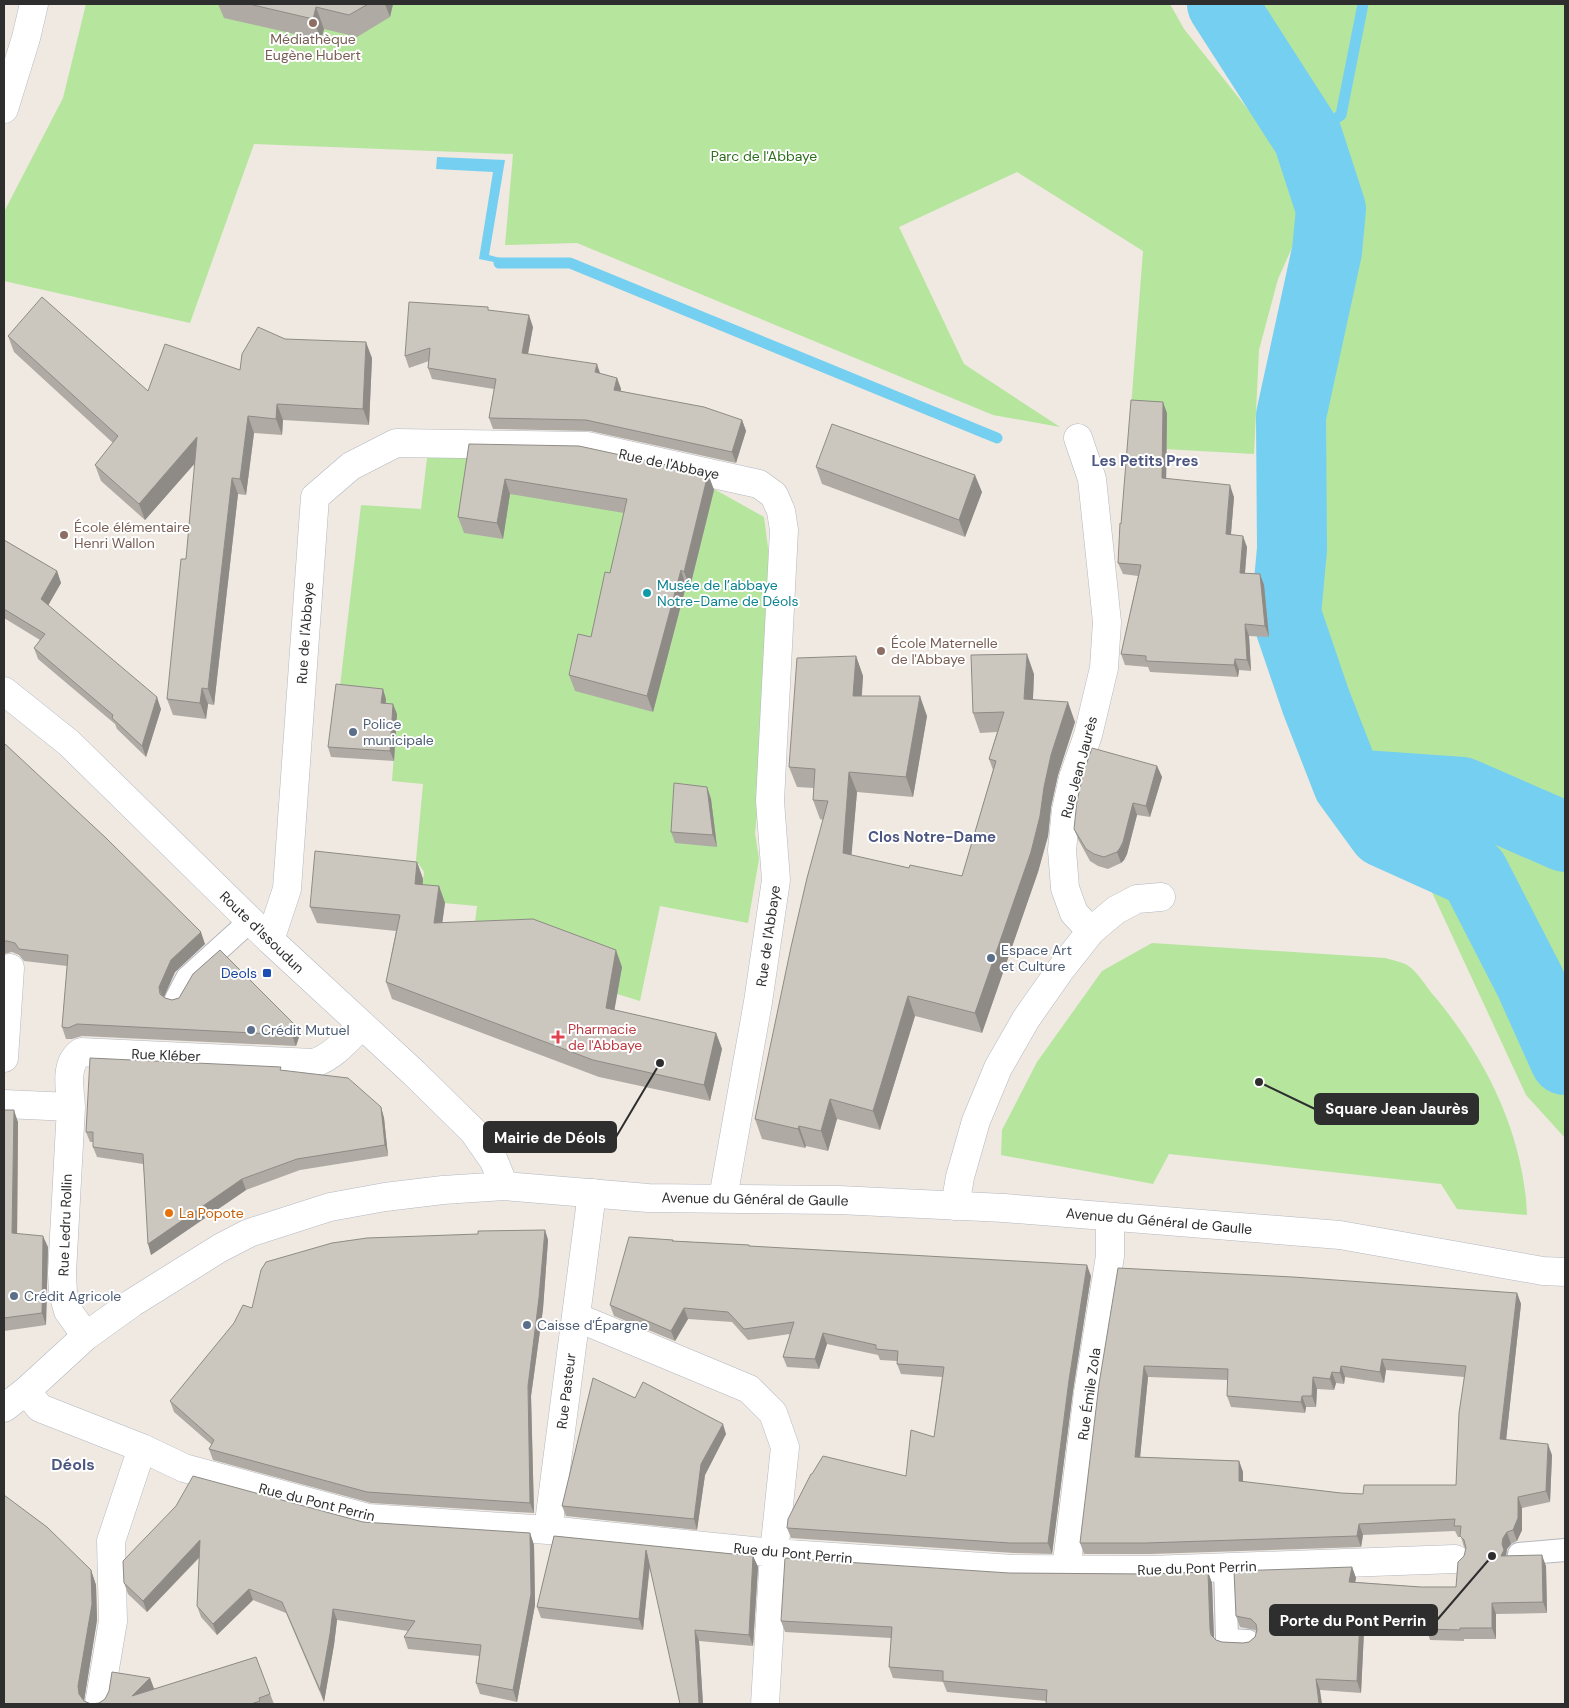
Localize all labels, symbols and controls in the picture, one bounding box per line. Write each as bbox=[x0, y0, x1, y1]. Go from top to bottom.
marker: Médiathèque Eugène Hubert bbox=[307, 17, 319, 29]
place label: Médiathèque Eugène Hubert bbox=[265, 30, 361, 64]
park label: Parc de l'Abbaye bbox=[711, 147, 817, 165]
street label: Rue de l'Abbaye bbox=[617, 445, 721, 483]
district label: Les Petits Pres bbox=[1091, 451, 1199, 471]
place label: École élémentaire Henri Wallon bbox=[74, 518, 190, 552]
marker: École élémentaire Henri Wallon bbox=[58, 529, 70, 541]
place label: Musée de l’abbaye Notre-Dame de Déols bbox=[657, 576, 799, 610]
street label: Rue de l'Abbaye bbox=[292, 581, 318, 685]
marker: Musée de l’abbaye Notre-Dame de Déols bbox=[641, 587, 653, 599]
place label: École Maternelle de l'Abbaye bbox=[891, 634, 998, 668]
marker: École Maternelle de l'Abbaye bbox=[875, 645, 887, 657]
street label: Rue Jean Jaurès bbox=[1057, 714, 1101, 820]
place label: Police municipale bbox=[363, 715, 434, 749]
marker: Police municipale bbox=[347, 726, 359, 738]
district label: Clos Notre-Dame bbox=[868, 827, 996, 847]
street label: Rue de l'Abbaye bbox=[752, 884, 784, 988]
street label: Route d'Issoudun bbox=[216, 887, 308, 977]
place label: Espace Art et Culture bbox=[1001, 941, 1072, 975]
marker: Espace Art et Culture bbox=[985, 952, 997, 964]
place label: Deols bbox=[221, 964, 257, 982]
marker: Deols bbox=[261, 967, 273, 979]
place label: Pharmacie de l'Abbaye bbox=[568, 1020, 642, 1054]
place label: Crédit Mutuel bbox=[261, 1021, 350, 1039]
marker: Crédit Mutuel bbox=[245, 1024, 257, 1036]
marker: Pharmacie de l'Abbaye bbox=[552, 1031, 564, 1043]
street label: Rue Kléber bbox=[131, 1045, 201, 1065]
callout: Square Jean Jaurès bbox=[1315, 1094, 1478, 1124]
text: Square Jean Jaurès bbox=[1325, 1099, 1469, 1119]
callout: Mairie de Déols bbox=[484, 1122, 616, 1152]
text: Mairie de Déols bbox=[494, 1128, 606, 1148]
street label: Rue Ledru Rollin bbox=[54, 1173, 76, 1277]
street label: Avenue du Général de Gaulle bbox=[661, 1188, 849, 1210]
place label: La Popote bbox=[179, 1204, 244, 1222]
street label: Avenue du Général de Gaulle bbox=[1065, 1204, 1253, 1238]
marker: La Popote bbox=[163, 1207, 175, 1219]
place label: Crédit Agricole bbox=[24, 1287, 121, 1305]
marker: Crédit Agricole bbox=[8, 1290, 20, 1302]
place label: Caisse d'Épargne bbox=[537, 1316, 648, 1334]
marker: Caisse d'Épargne bbox=[521, 1319, 533, 1331]
street label: Rue Émile Zola bbox=[1074, 1347, 1104, 1441]
street label: Rue Pasteur bbox=[552, 1352, 580, 1430]
district label: Déols bbox=[51, 1454, 95, 1475]
street label: Rue du Pont Perrin bbox=[257, 1479, 377, 1525]
street label: Rue du Pont Perrin bbox=[733, 1539, 853, 1567]
street label: Rue du Pont Perrin bbox=[1137, 1557, 1257, 1579]
callout: Porte du Pont Perrin bbox=[1270, 1605, 1437, 1635]
text: Porte du Pont Perrin bbox=[1280, 1611, 1426, 1631]

